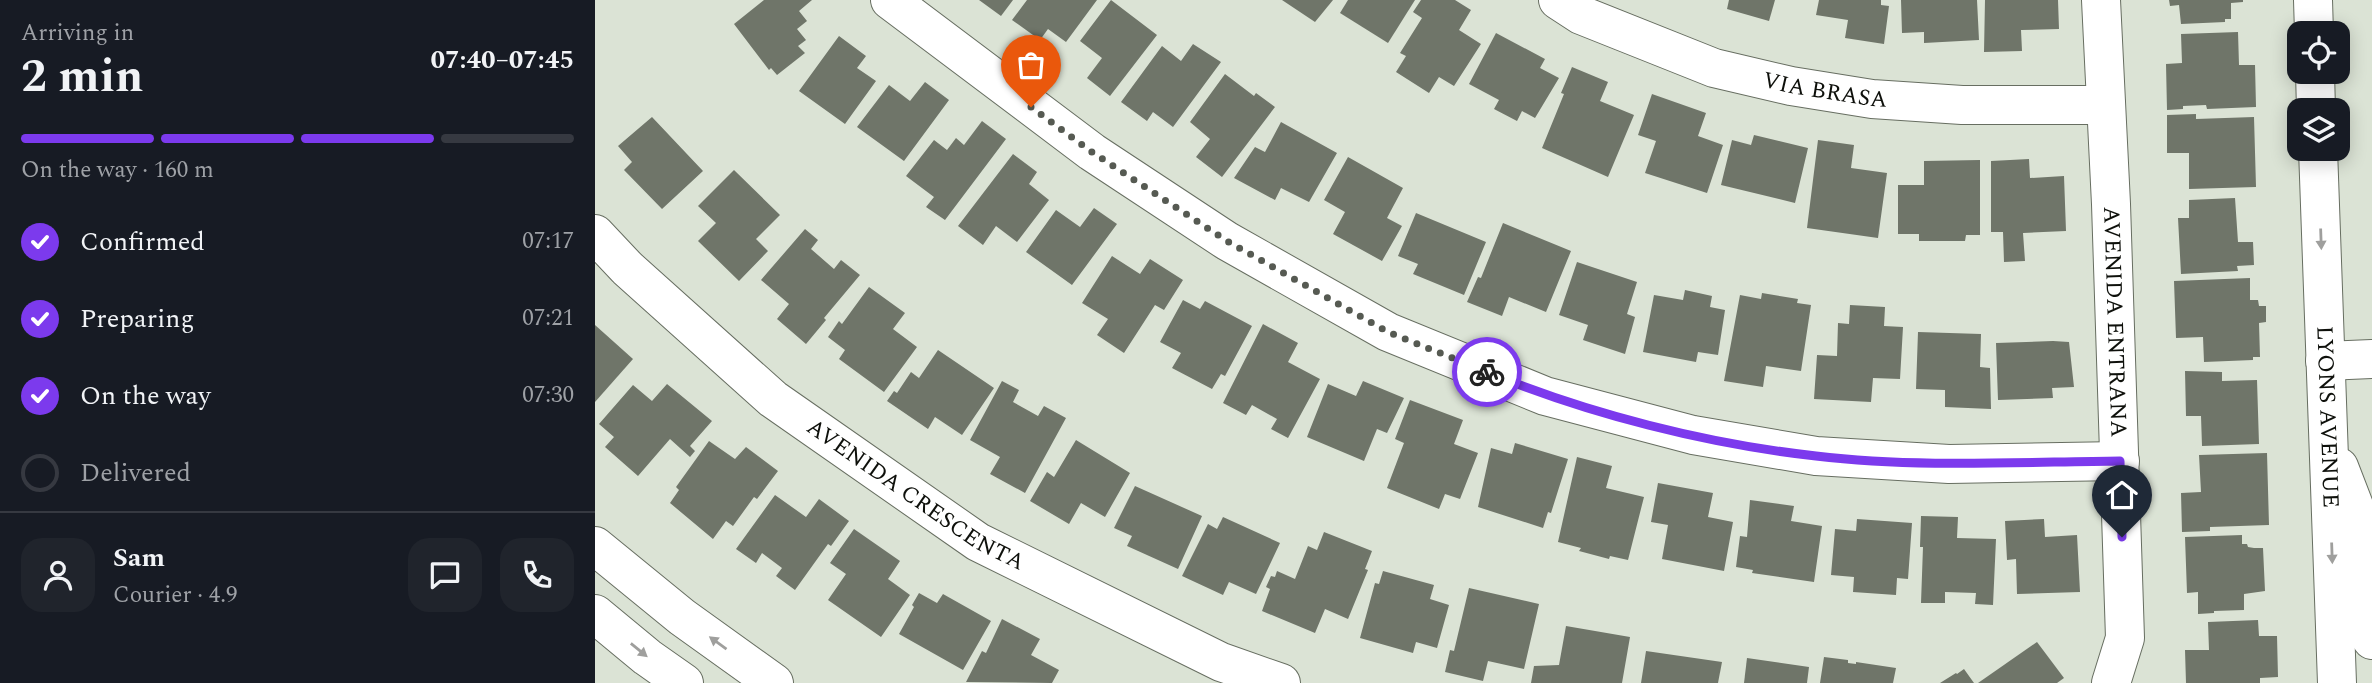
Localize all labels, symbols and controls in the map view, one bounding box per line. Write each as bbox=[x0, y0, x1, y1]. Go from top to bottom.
text: Arriving in bbox=[21, 16, 134, 51]
map controls bbox=[2287, 21, 2350, 161]
button: locate bbox=[2287, 21, 2350, 84]
pin bbox=[1001, 35, 1061, 107]
text: 07:40–07:45 bbox=[430, 40, 574, 80]
text: 2 min bbox=[21, 42, 143, 112]
icon: bag bbox=[1012, 46, 1050, 84]
street label: VIA BRASA bbox=[1759, 62, 1888, 117]
button: layers bbox=[2287, 98, 2350, 161]
text: On the way · 160 m bbox=[21, 153, 214, 188]
street label: AVENIDA ENTRANA bbox=[2094, 206, 2136, 438]
text: Confirmed bbox=[80, 222, 205, 262]
icon: check bbox=[21, 223, 59, 261]
text: 07:17 bbox=[522, 224, 574, 259]
one-way arrow bbox=[2315, 228, 2326, 250]
text: Preparing bbox=[80, 299, 194, 339]
icon: check bbox=[21, 300, 59, 338]
text: 07:21 bbox=[522, 301, 574, 336]
street label: LYONS AVENUE bbox=[2307, 325, 2348, 509]
courier bbox=[1452, 337, 1522, 407]
icon: bike bbox=[1468, 353, 1506, 391]
text: On the way bbox=[80, 376, 211, 416]
icon: check bbox=[21, 377, 59, 415]
text: 07:30 bbox=[522, 378, 574, 413]
street label: AVENIDA CRESCENTA bbox=[799, 410, 1031, 580]
text: Delivered bbox=[80, 453, 191, 493]
pin bbox=[2092, 465, 2152, 537]
icon: home bbox=[2103, 476, 2141, 514]
button: person bbox=[21, 538, 95, 612]
text: Sam bbox=[113, 538, 165, 578]
button: chat bbox=[408, 538, 482, 612]
button: phone bbox=[500, 538, 574, 612]
one-way arrow bbox=[2326, 542, 2338, 564]
text: Courier · 4.9 bbox=[113, 578, 238, 613]
one-way arrow bbox=[709, 636, 727, 650]
one-way arrow bbox=[630, 642, 647, 657]

